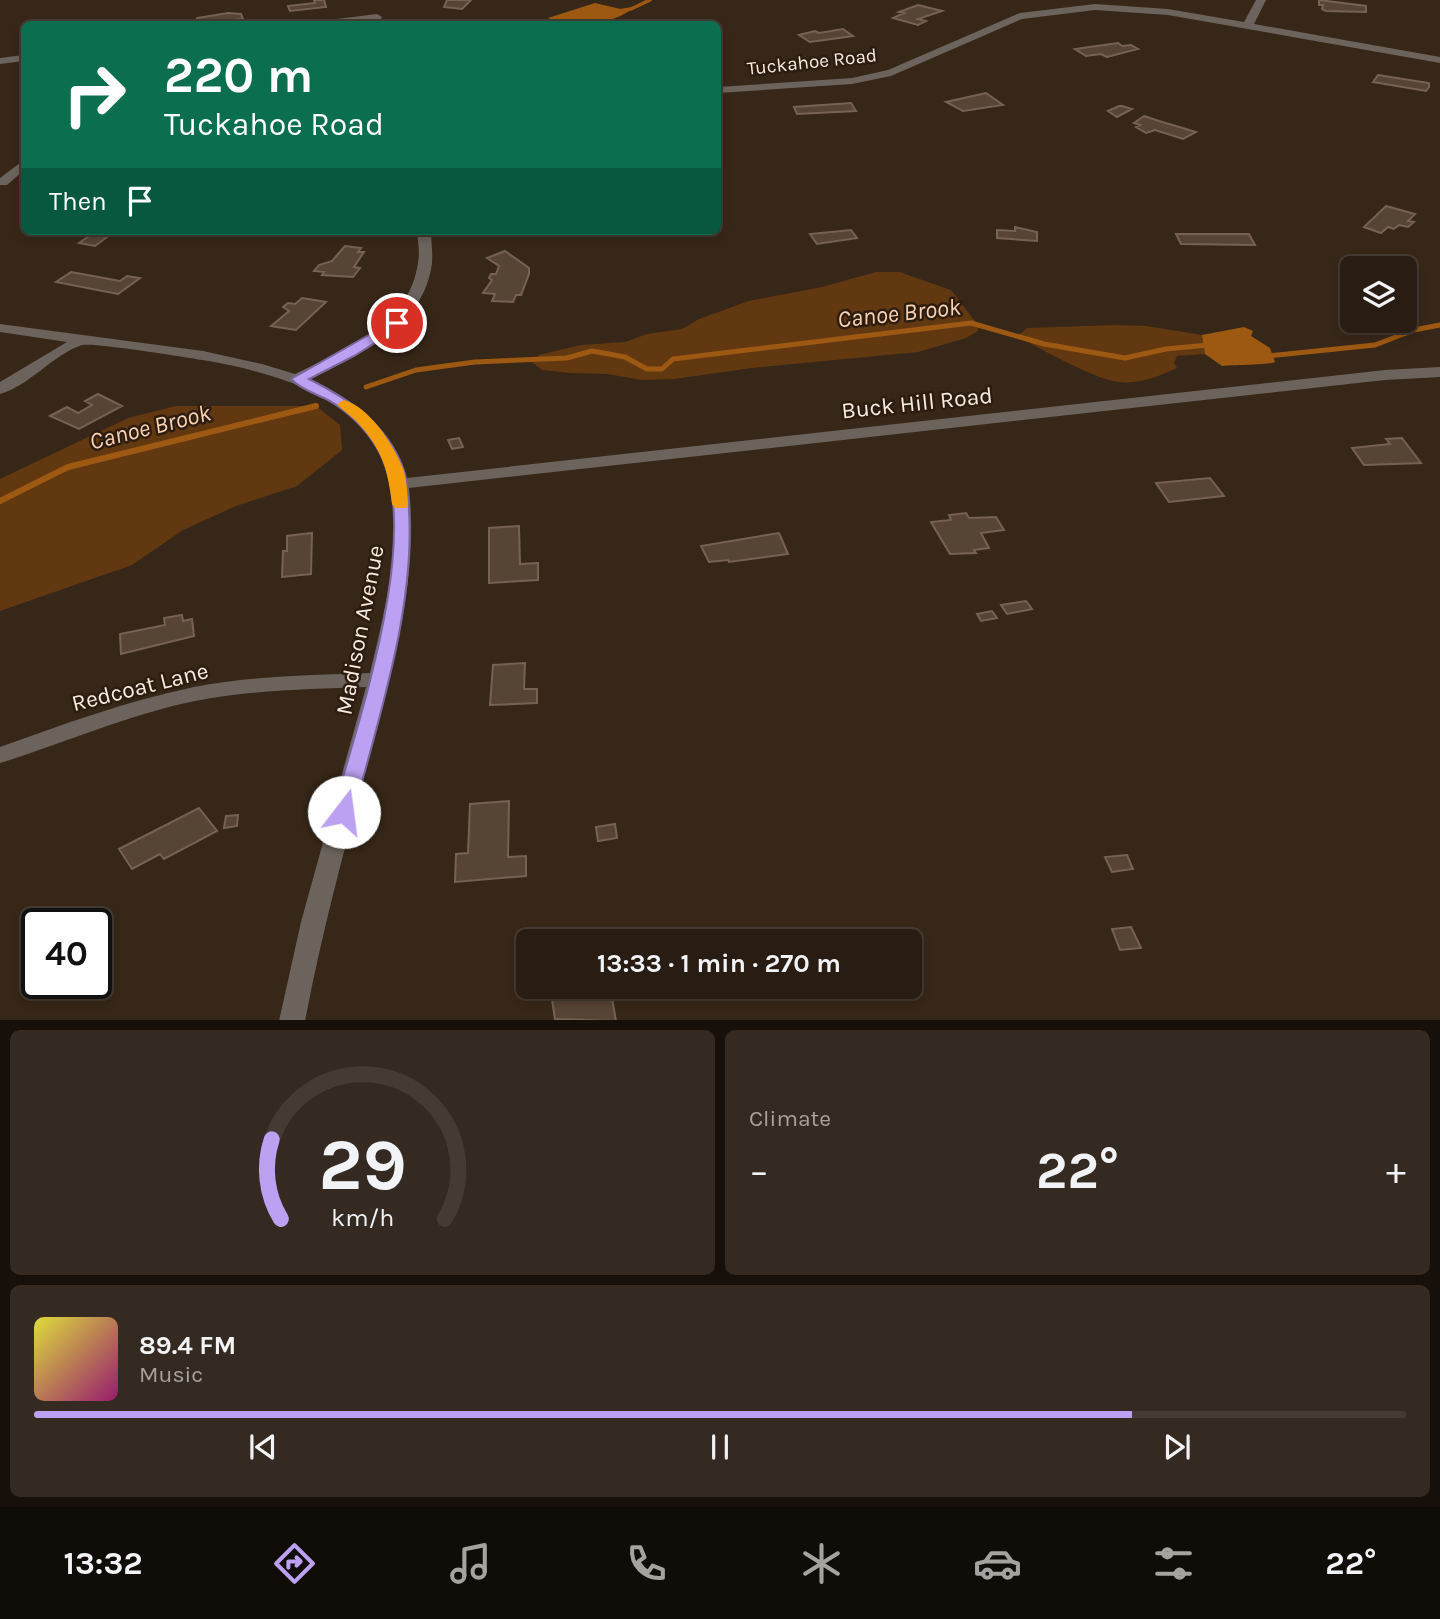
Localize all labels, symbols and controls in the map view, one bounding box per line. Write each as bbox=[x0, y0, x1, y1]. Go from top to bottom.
street label: Tuckahoe Road bbox=[746, 44, 878, 80]
text: 220 m bbox=[164, 47, 313, 104]
icon: right bbox=[49, 49, 140, 140]
text: Tuckahoe Road bbox=[164, 106, 384, 143]
icon: arrive bbox=[121, 182, 159, 220]
text: Then bbox=[49, 186, 107, 217]
map controls bbox=[1340, 256, 1417, 333]
button: layers bbox=[1340, 256, 1417, 333]
pin bbox=[367, 293, 427, 353]
water label: Canoe Brook bbox=[836, 293, 963, 333]
icon: arrive bbox=[378, 304, 416, 342]
street label: Buck Hill Road bbox=[840, 382, 994, 424]
water label: Canoe Brook bbox=[87, 398, 214, 456]
street label: Madison Avenue bbox=[330, 543, 390, 717]
street label: Redcoat Lane bbox=[69, 657, 211, 717]
position arrow bbox=[307, 775, 381, 849]
speed limit sign: 40 bbox=[21, 908, 112, 999]
text: 13:33 · 1 min · 270 m bbox=[597, 948, 841, 979]
text: Climate bbox=[749, 1105, 831, 1132]
text: 29 bbox=[318, 1122, 407, 1207]
text: 22° bbox=[1036, 1140, 1119, 1201]
text: − bbox=[749, 1149, 769, 1194]
text: + bbox=[1386, 1149, 1406, 1194]
text: km/h bbox=[331, 1202, 394, 1231]
text: 89.4 FM bbox=[139, 1330, 236, 1361]
text: Music bbox=[139, 1361, 203, 1388]
icon: previous bbox=[244, 1428, 282, 1466]
icon: pause bbox=[701, 1428, 739, 1466]
icon: next bbox=[1158, 1428, 1196, 1466]
icon: directions bbox=[270, 1539, 319, 1588]
icon: music bbox=[446, 1539, 495, 1588]
icon: phone bbox=[622, 1539, 671, 1588]
icon: climate bbox=[797, 1539, 846, 1588]
icon: car bbox=[973, 1539, 1022, 1588]
icon: filters bbox=[1149, 1539, 1198, 1588]
text: 13:32 bbox=[63, 1545, 143, 1582]
text: 22° bbox=[1325, 1545, 1377, 1582]

